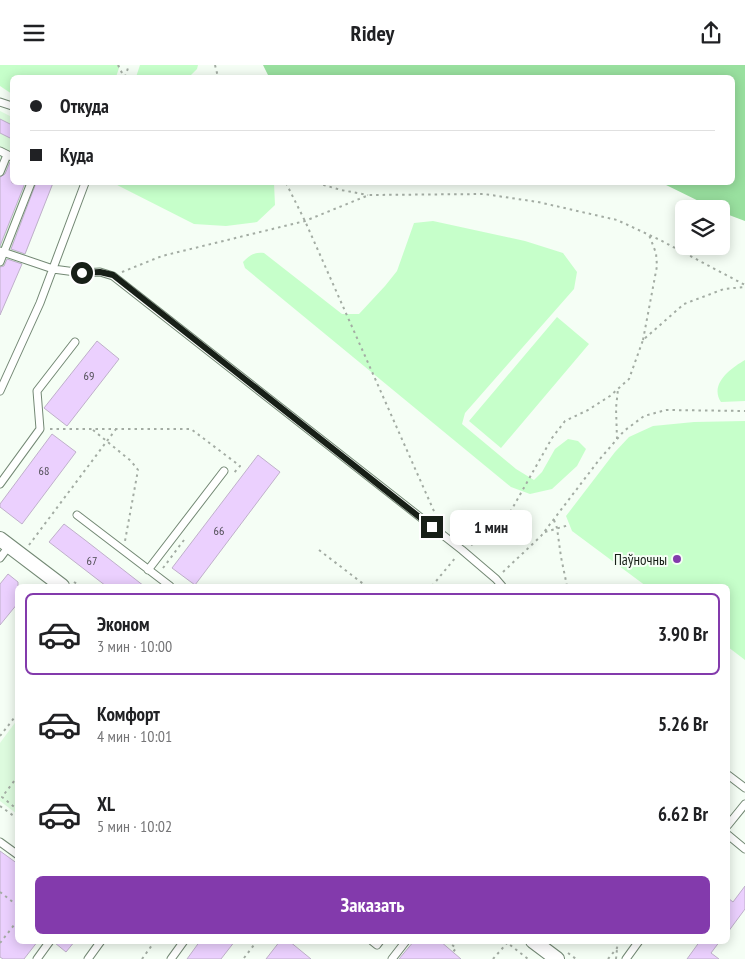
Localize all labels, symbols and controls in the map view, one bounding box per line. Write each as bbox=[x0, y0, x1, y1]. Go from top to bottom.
icon: menu bbox=[20, 19, 48, 47]
text: Ridey bbox=[351, 19, 394, 47]
icon: share bbox=[697, 19, 725, 47]
text: Откуда bbox=[60, 94, 109, 118]
text: Куда bbox=[60, 143, 94, 167]
map controls bbox=[675, 200, 730, 255]
button: layers bbox=[675, 200, 730, 255]
route start bbox=[71, 262, 93, 284]
house number: 69 bbox=[84, 368, 94, 383]
house number: 68 bbox=[39, 463, 49, 478]
callout: 1 мин bbox=[450, 509, 532, 545]
route end bbox=[421, 516, 443, 538]
text: 1 мин bbox=[474, 517, 508, 537]
house number: 66 bbox=[214, 523, 224, 538]
place label: Паўночны bbox=[614, 550, 667, 569]
house number: 67 bbox=[87, 553, 97, 568]
marker: Паўночны bbox=[671, 553, 683, 565]
icon: car bbox=[37, 612, 82, 657]
text: Эконом bbox=[97, 612, 150, 636]
text: 3.90 Br bbox=[658, 622, 708, 646]
text: 3 мин · 10:00 bbox=[97, 636, 172, 656]
icon: car bbox=[37, 702, 82, 747]
text: Комфорт bbox=[97, 702, 160, 726]
text: 5.26 Br bbox=[658, 712, 708, 736]
text: 4 мин · 10:01 bbox=[97, 726, 172, 746]
icon: car bbox=[37, 792, 82, 837]
text: XL bbox=[97, 792, 115, 816]
text: 6.62 Br bbox=[658, 802, 708, 826]
text: 5 мин · 10:02 bbox=[97, 816, 172, 836]
button: Заказать bbox=[35, 876, 710, 934]

